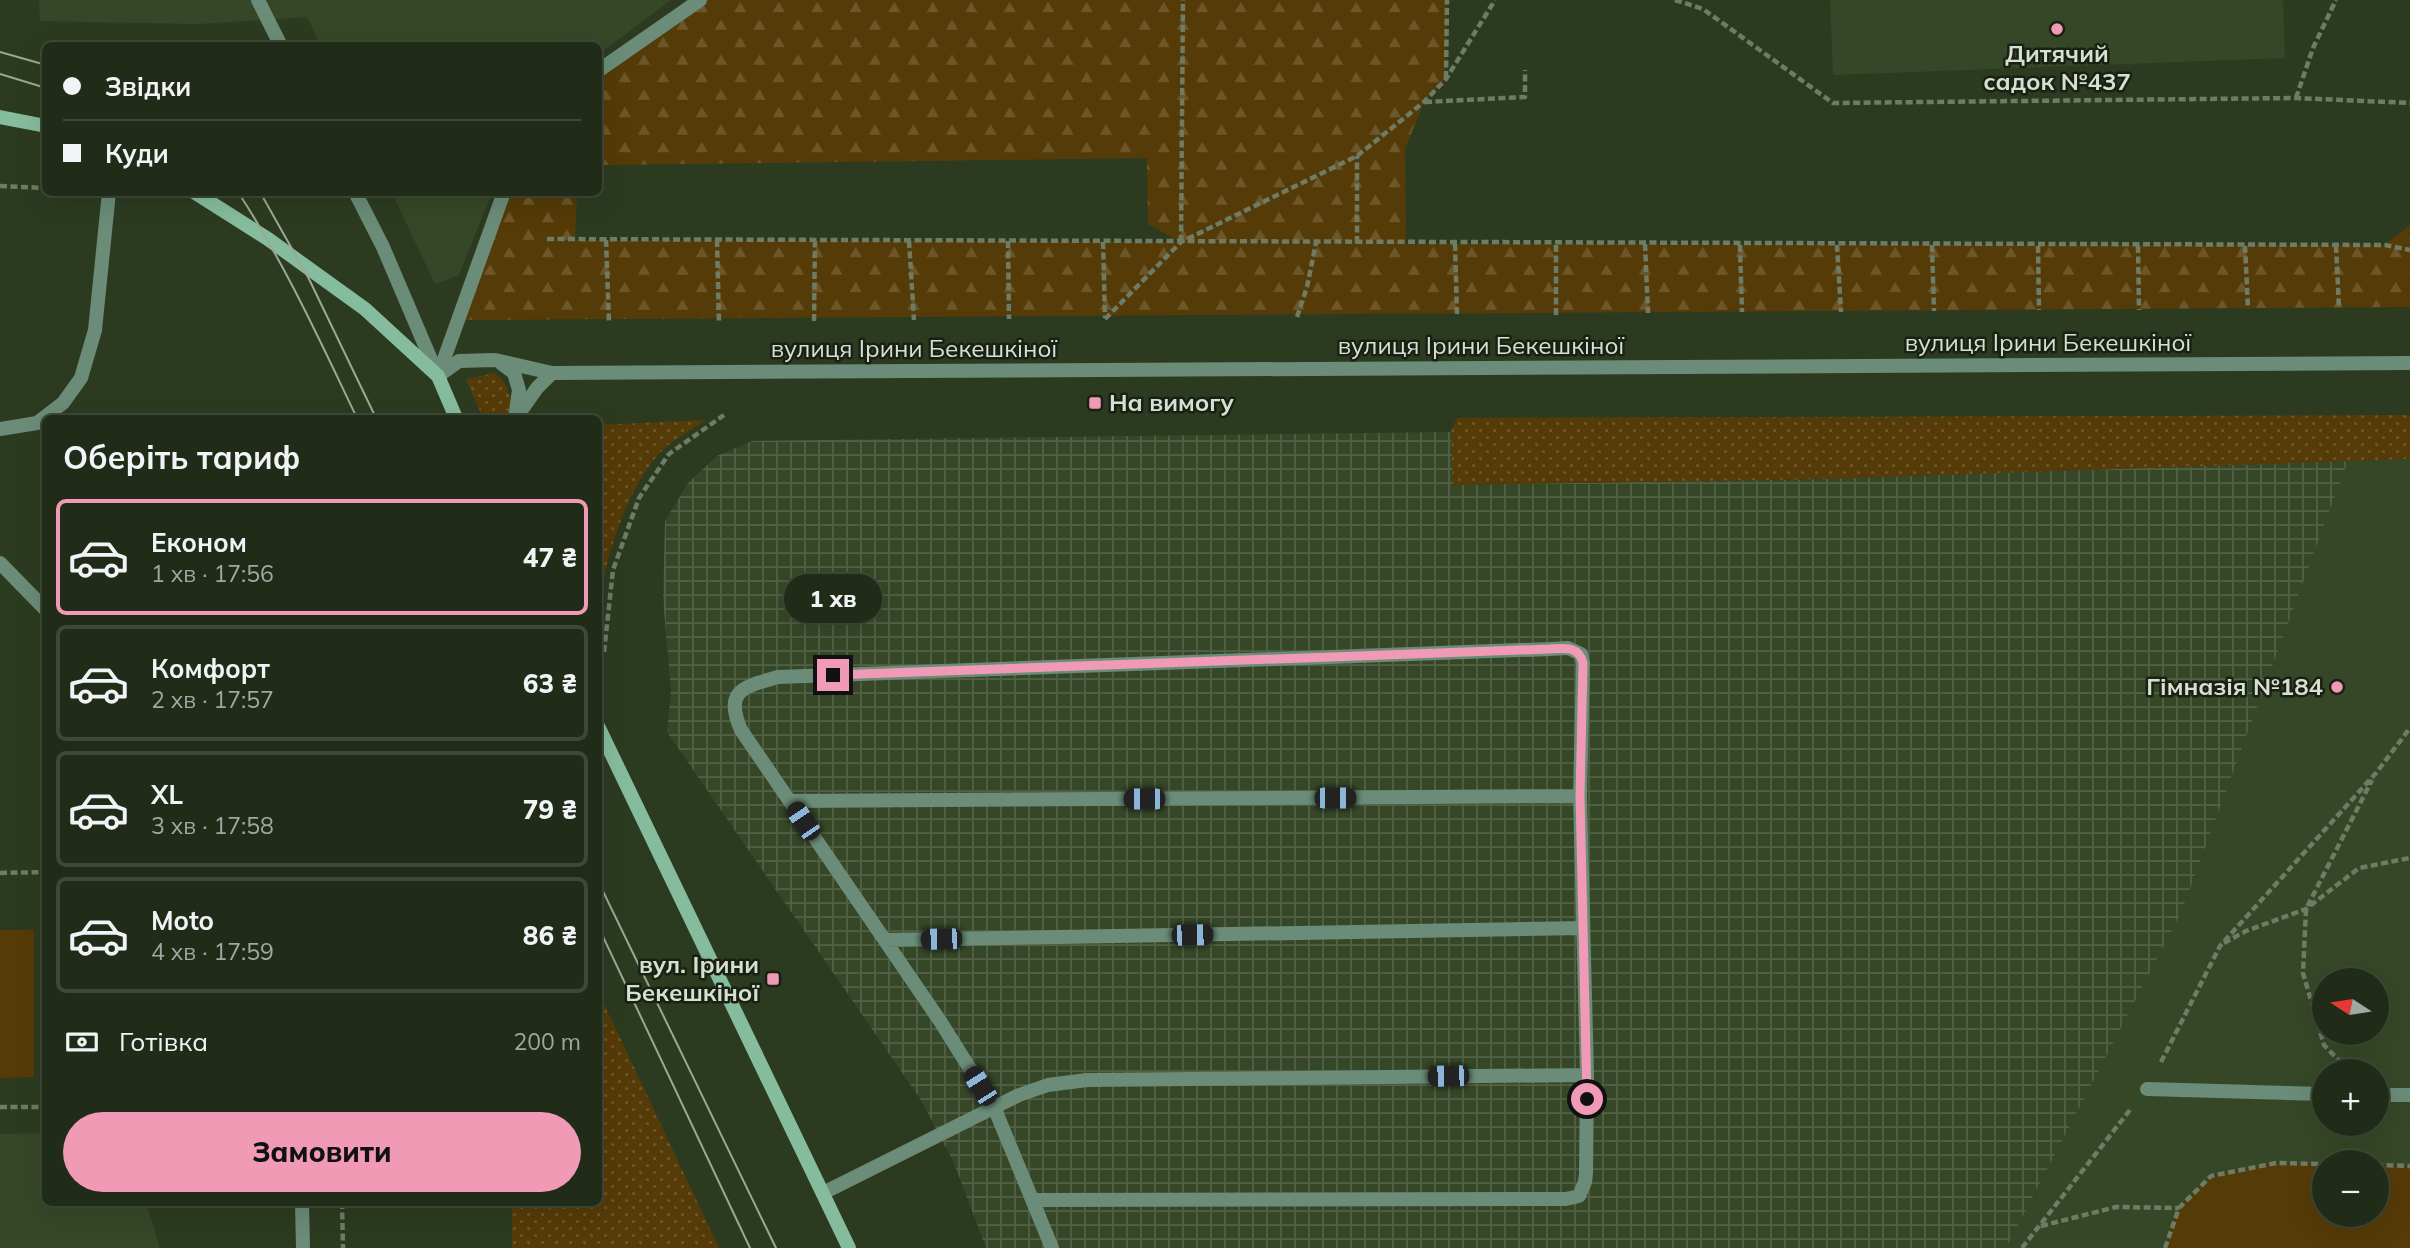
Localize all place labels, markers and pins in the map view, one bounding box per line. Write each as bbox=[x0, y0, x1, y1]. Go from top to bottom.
marker: Дитячий садок №437 bbox=[2049, 21, 2065, 37]
place label: Дитячий садок №437 bbox=[1983, 38, 2131, 96]
place label: На вимогу bbox=[1109, 387, 1235, 417]
marker: На вимогу bbox=[1087, 395, 1103, 411]
place label: Гімназія №184 bbox=[2146, 671, 2323, 701]
marker: Гімназія №184 bbox=[2329, 679, 2345, 695]
place label: вул. Ірини Бекешкіної bbox=[625, 949, 759, 1007]
marker: вул. Ірини Бекешкіної bbox=[765, 971, 781, 987]

